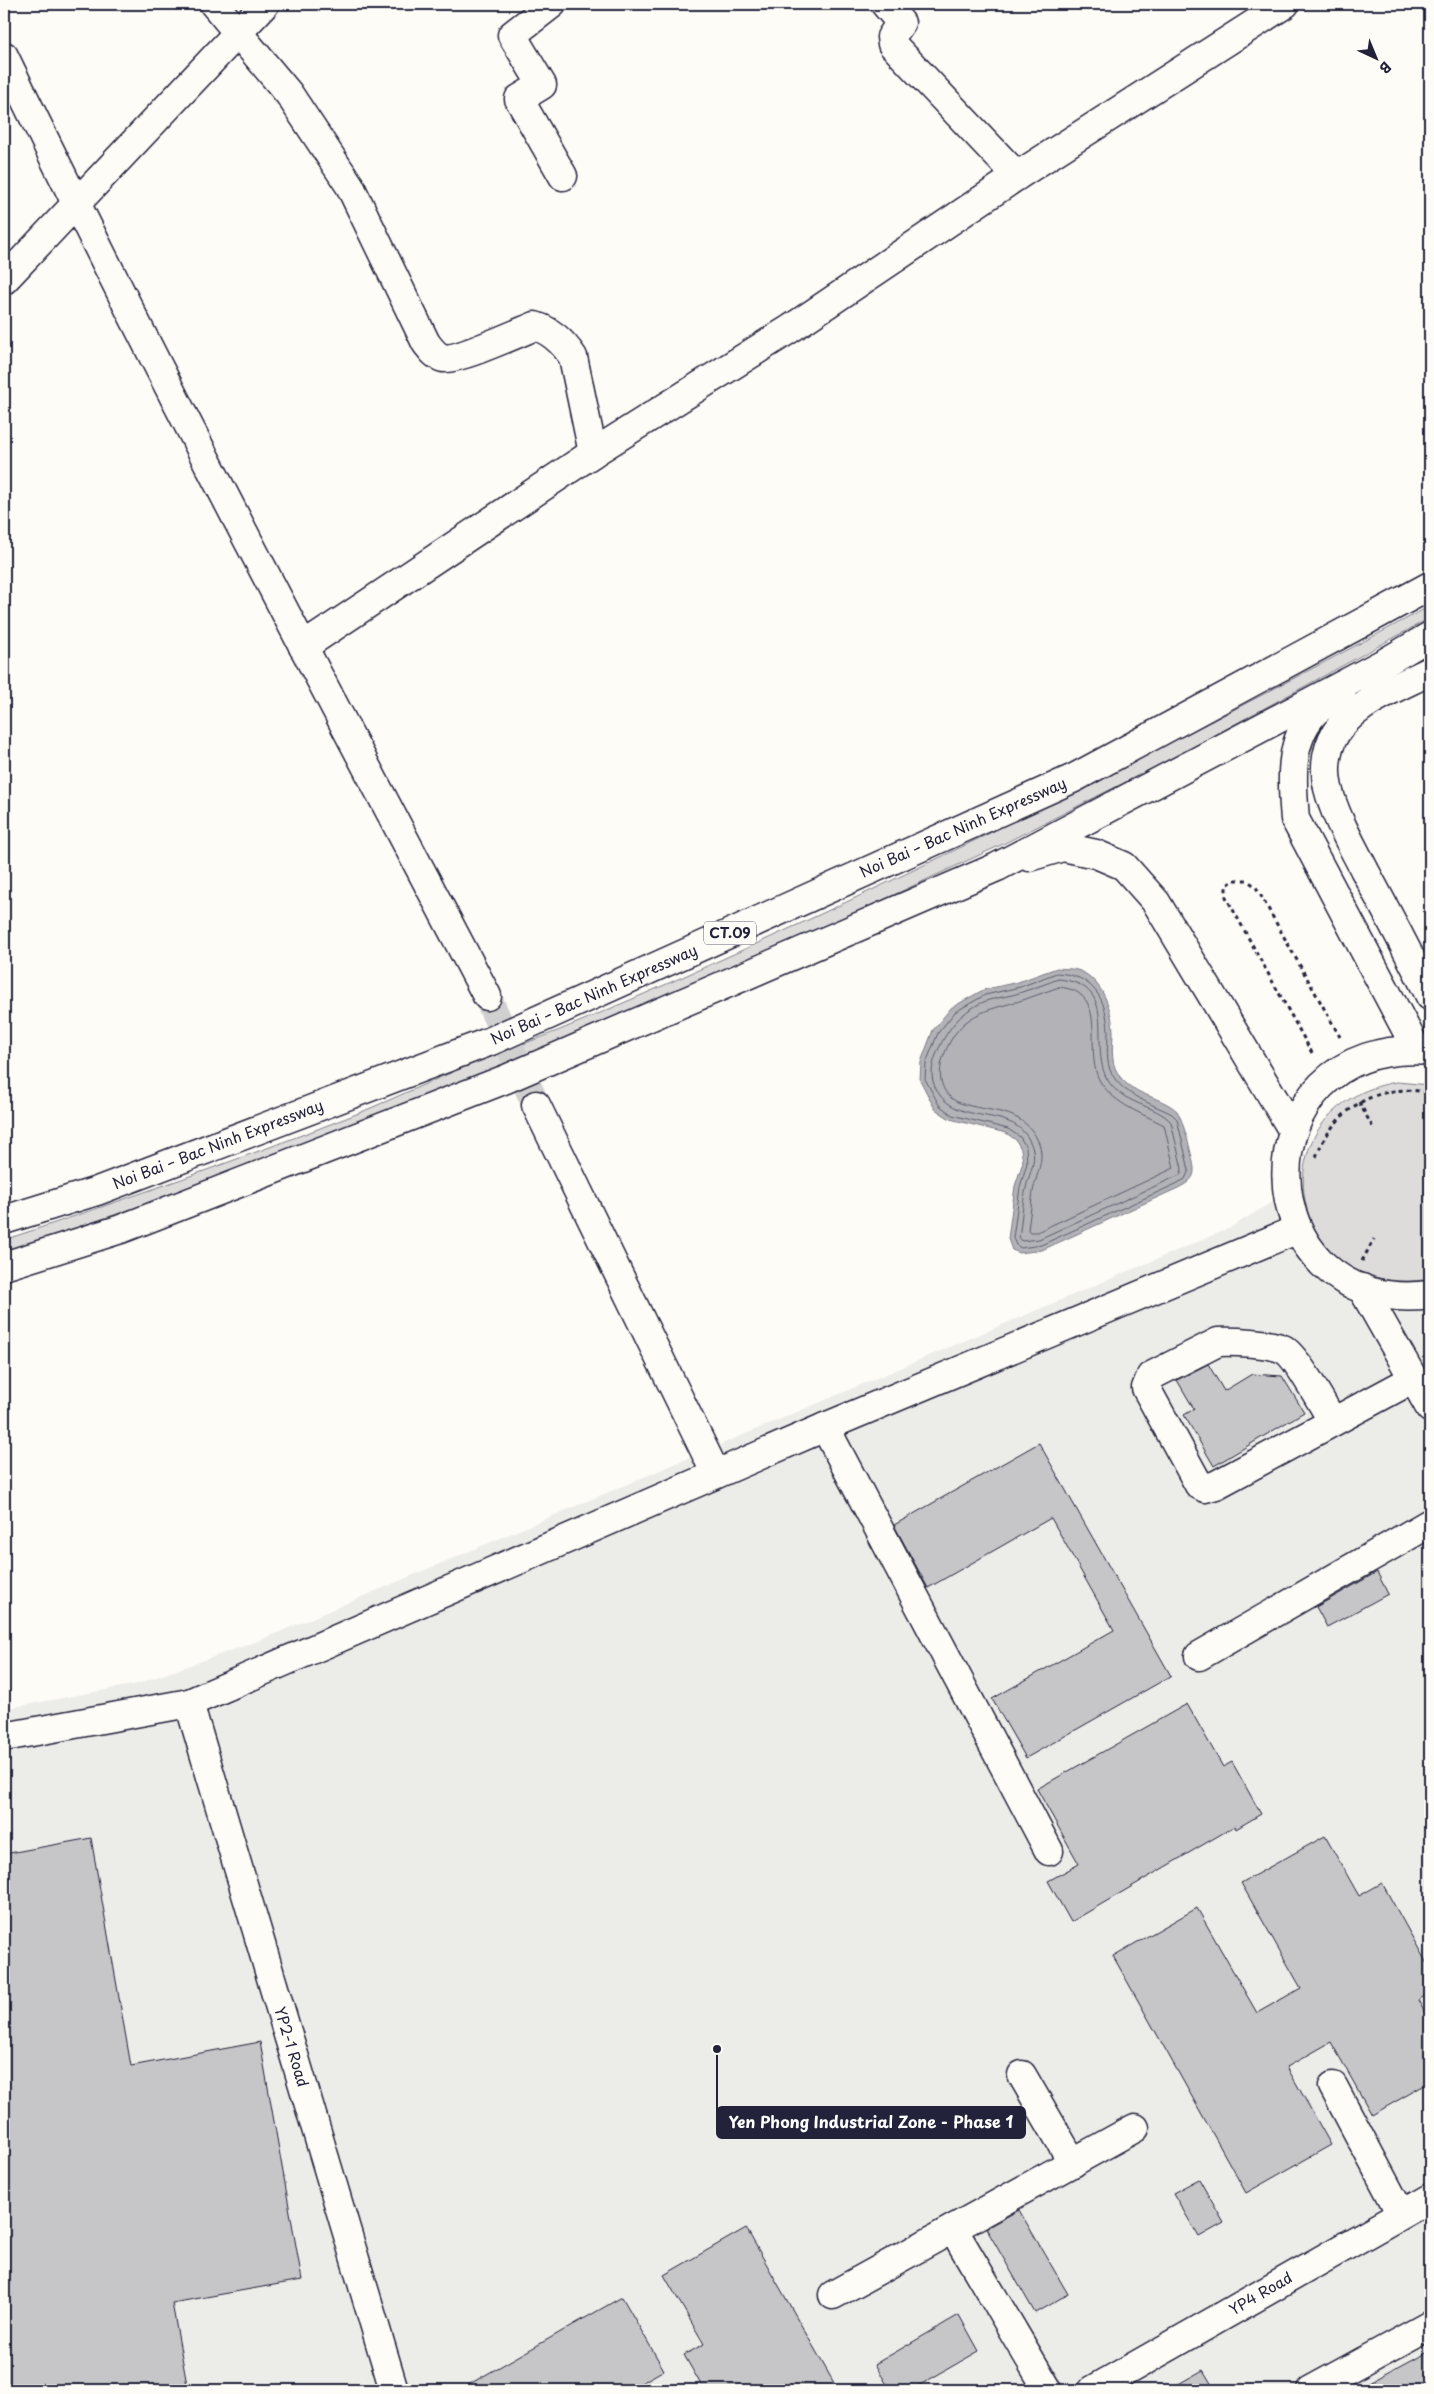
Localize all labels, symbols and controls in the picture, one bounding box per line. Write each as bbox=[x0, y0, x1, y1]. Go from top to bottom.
north arrow bbox=[1352, 32, 1402, 82]
text: B bbox=[1375, 57, 1396, 79]
street label: Noi Bai – Bac Ninh Expressway bbox=[855, 771, 1069, 883]
road number: CT.09 bbox=[704, 921, 756, 944]
street label: Noi Bai – Bac Ninh Expressway bbox=[486, 938, 700, 1050]
street label: Noi Bai – Bac Ninh Expressway bbox=[109, 1093, 326, 1194]
street label: YP2-1 Road bbox=[269, 2003, 316, 2090]
callout: Yen Phong Industrial Zone - Phase 1 bbox=[717, 2107, 1025, 2138]
text: Yen Phong Industrial Zone - Phase 1 bbox=[729, 2109, 1014, 2133]
street label: YP4 Road bbox=[1224, 2265, 1296, 2320]

